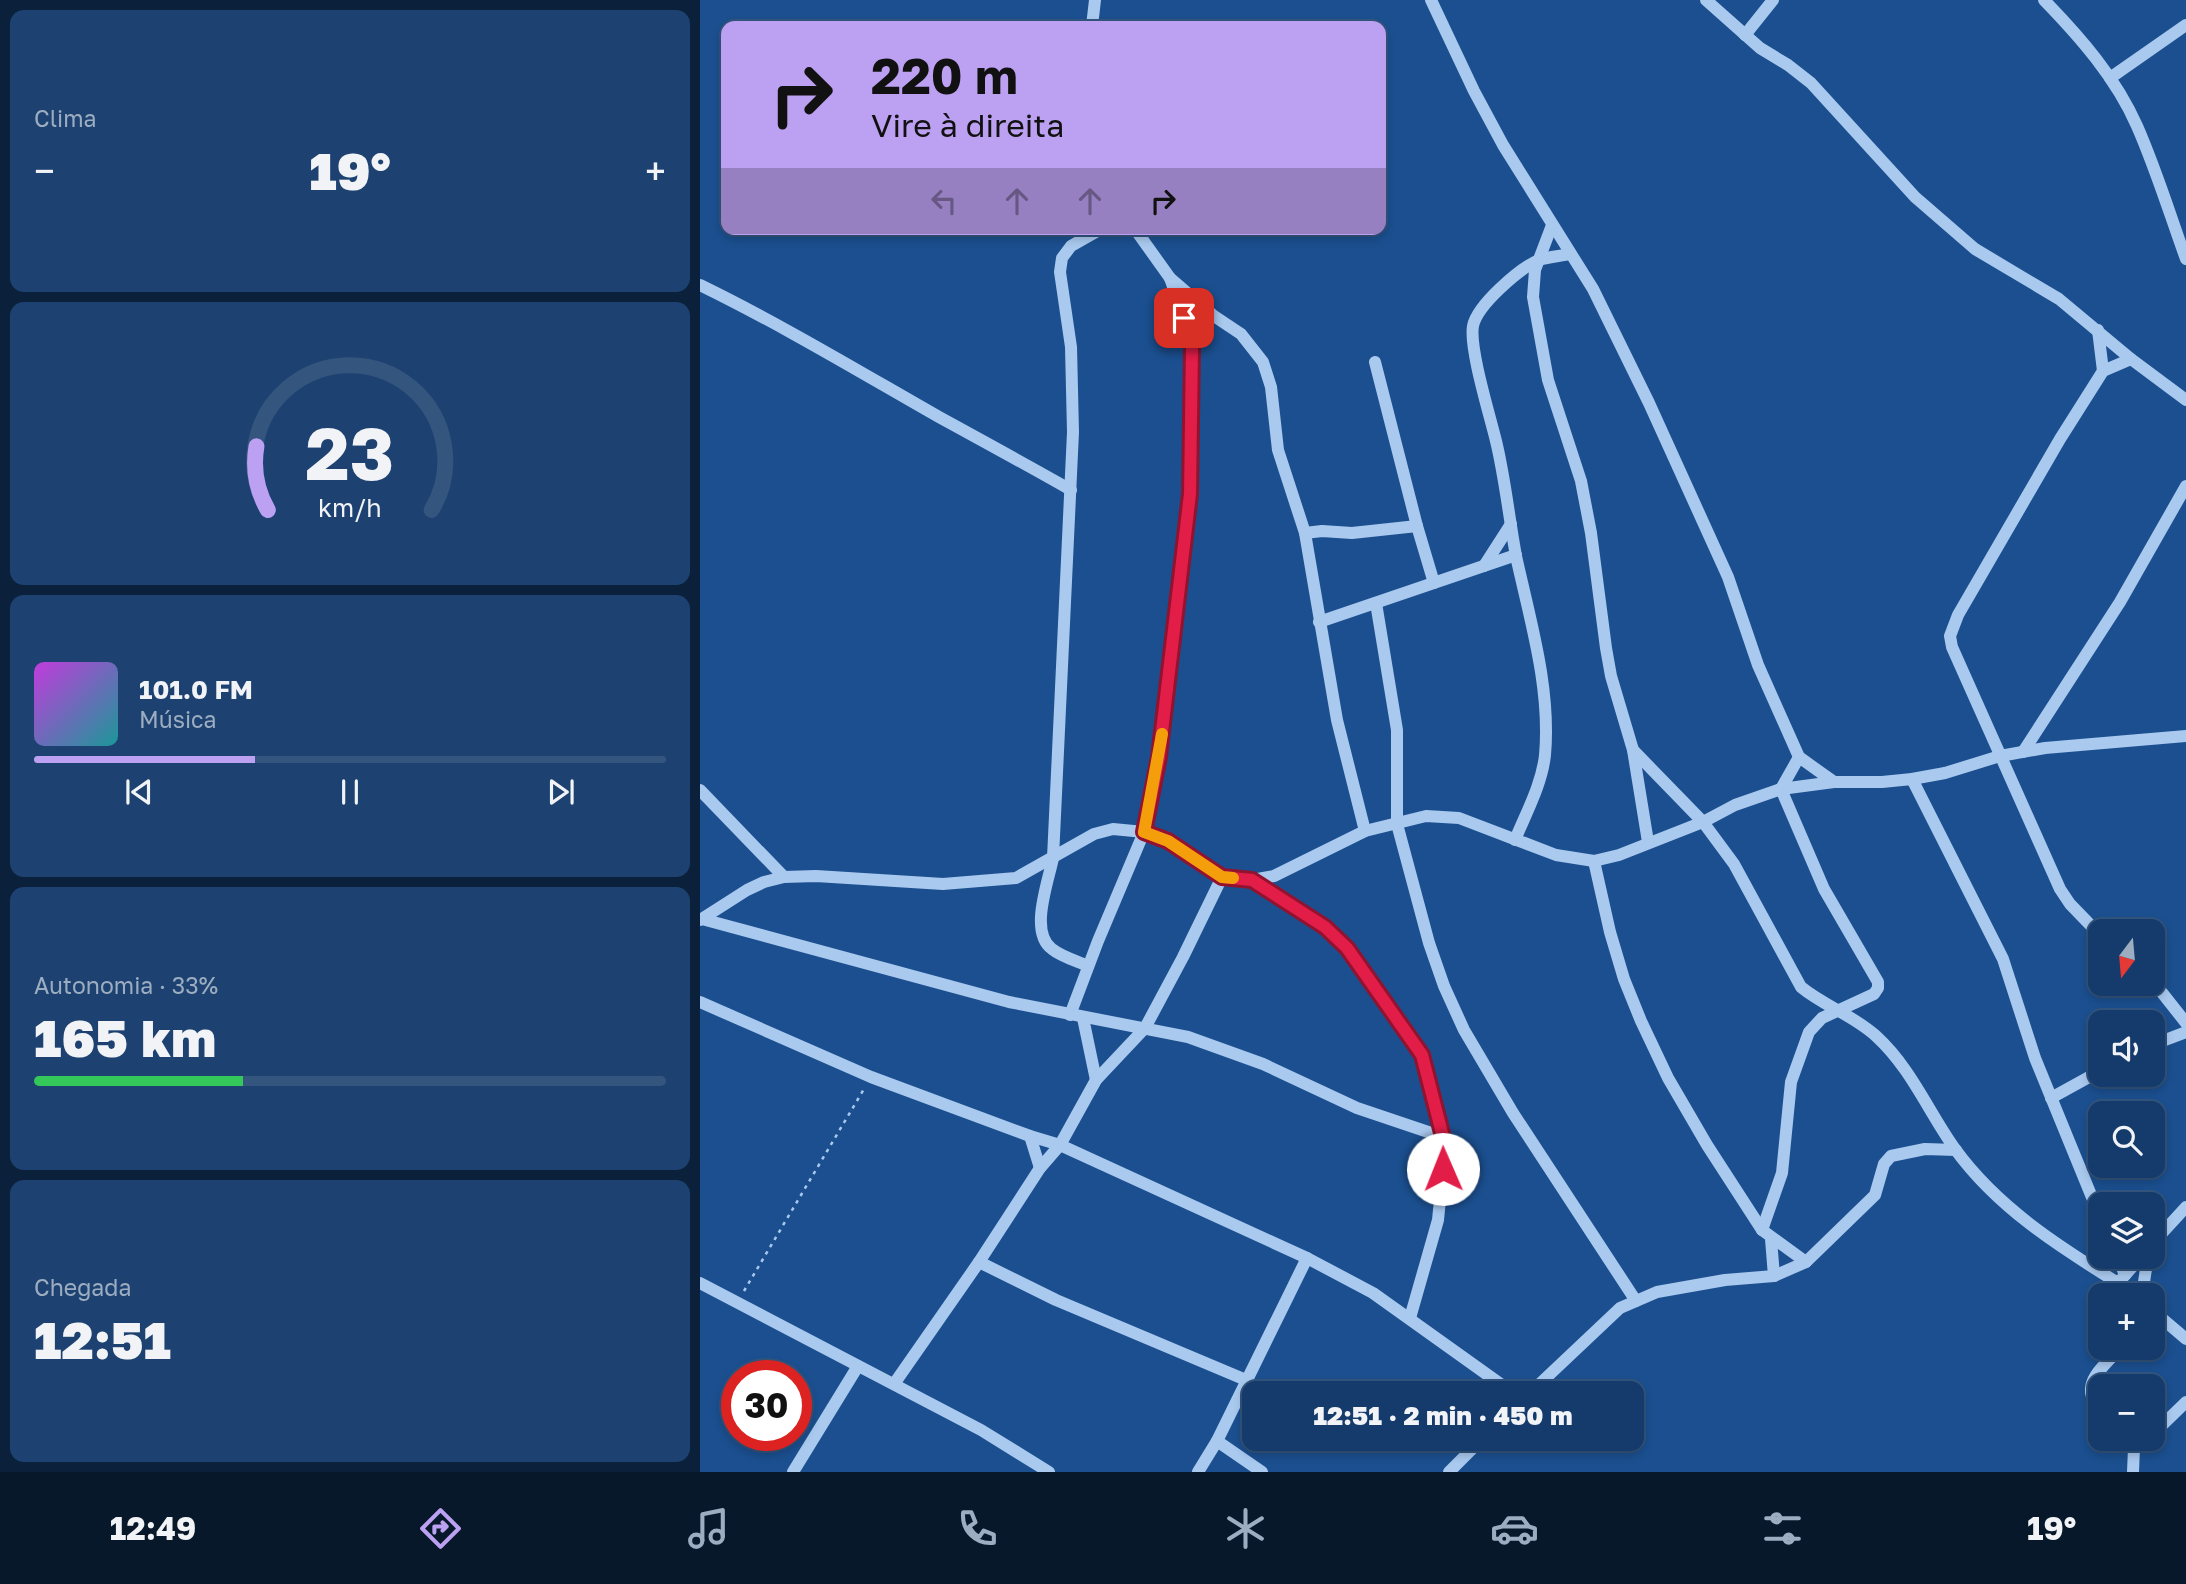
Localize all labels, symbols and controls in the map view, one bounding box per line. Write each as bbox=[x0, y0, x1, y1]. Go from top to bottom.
text: 220 m bbox=[871, 46, 1018, 105]
icon: right bbox=[756, 49, 847, 140]
text: Clima bbox=[34, 104, 97, 132]
text: Vire à direita bbox=[871, 106, 1064, 144]
text: 19° bbox=[309, 139, 391, 201]
text: − bbox=[34, 148, 55, 193]
text: + bbox=[645, 148, 666, 193]
icon: left bbox=[925, 182, 963, 220]
icon: ahead bbox=[998, 182, 1036, 220]
icon: ahead bbox=[1071, 182, 1109, 220]
icon: right bbox=[1144, 182, 1182, 220]
pin bbox=[1154, 288, 1214, 348]
icon: arrive bbox=[1165, 299, 1203, 337]
text: 23 bbox=[306, 409, 394, 496]
text: km/h bbox=[318, 491, 382, 522]
text: 101.0 FM bbox=[139, 674, 253, 705]
text: Música bbox=[139, 705, 217, 733]
icon: previous bbox=[120, 773, 158, 811]
icon: pause bbox=[331, 773, 369, 811]
icon: next bbox=[542, 773, 580, 811]
north arrow bbox=[2088, 919, 2165, 996]
map controls bbox=[2088, 919, 2165, 1451]
text: Autonomia · 33% bbox=[34, 971, 218, 999]
text: 165 km bbox=[34, 1006, 216, 1068]
button: sound bbox=[2088, 1010, 2165, 1087]
button: search bbox=[2088, 1101, 2165, 1178]
position arrow bbox=[1406, 1132, 1480, 1206]
button: layers bbox=[2088, 1192, 2165, 1269]
text: Chegada bbox=[34, 1273, 131, 1301]
button: + bbox=[2088, 1283, 2165, 1360]
text: 12:51 bbox=[34, 1308, 171, 1370]
speed limit sign: 30 bbox=[721, 1360, 812, 1451]
button: − bbox=[2088, 1374, 2165, 1451]
text: 12:51 · 2 min · 450 m bbox=[1313, 1400, 1573, 1431]
icon: directions bbox=[416, 1504, 465, 1553]
icon: music bbox=[684, 1504, 733, 1553]
icon: phone bbox=[953, 1504, 1002, 1553]
icon: climate bbox=[1221, 1504, 1270, 1553]
icon: car bbox=[1490, 1504, 1539, 1553]
icon: filters bbox=[1758, 1504, 1807, 1553]
text: 12:49 bbox=[110, 1509, 196, 1547]
text: 19° bbox=[2027, 1509, 2076, 1547]

